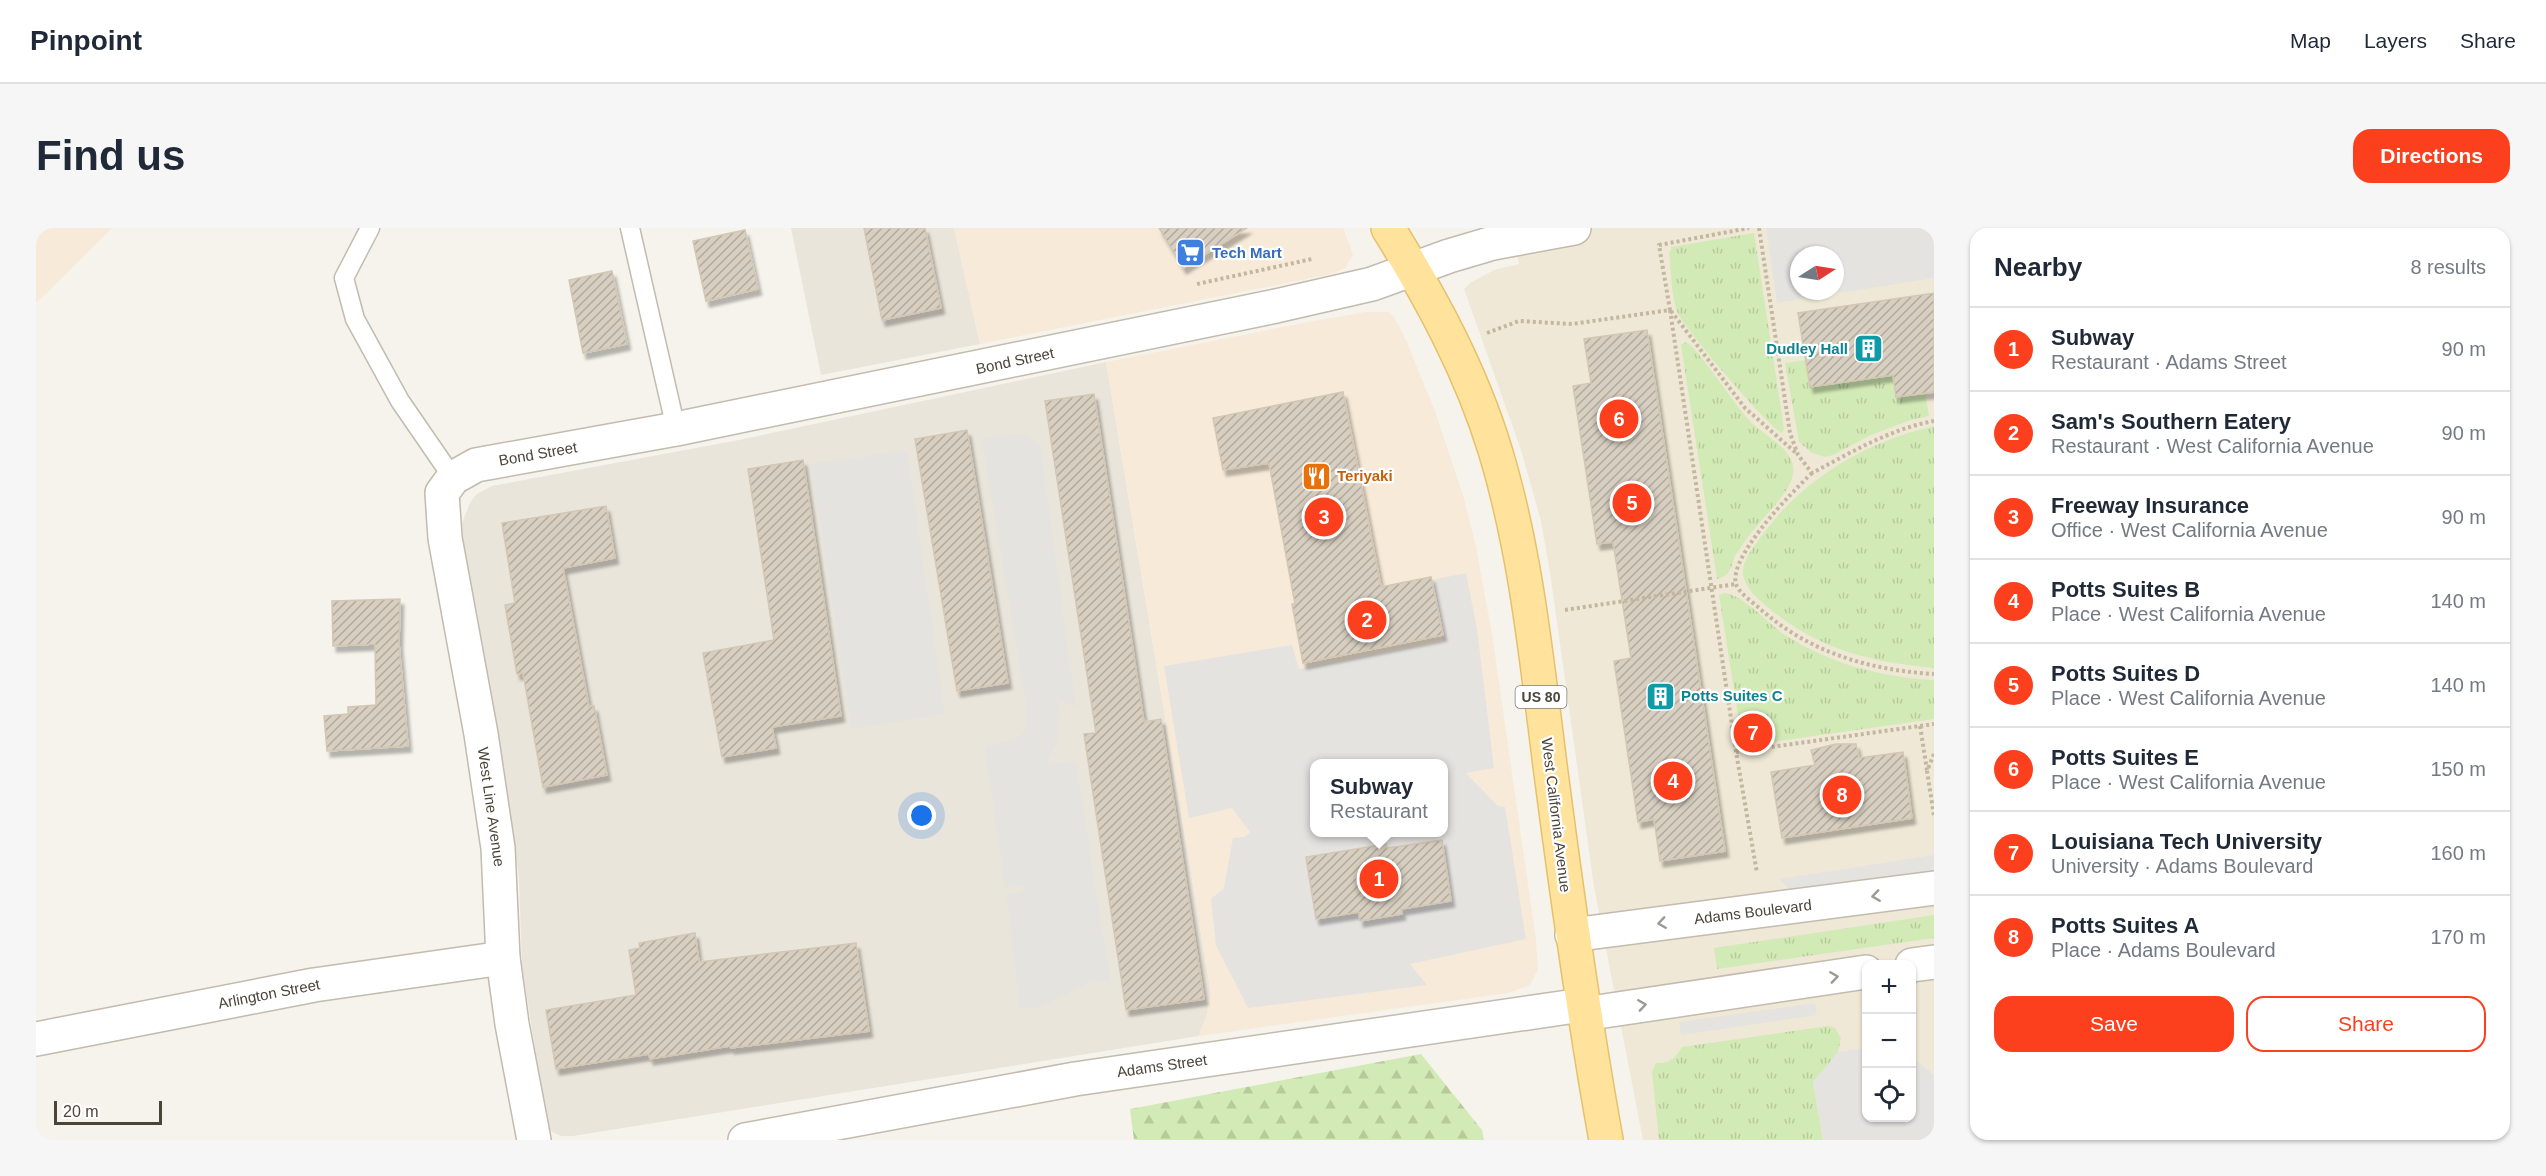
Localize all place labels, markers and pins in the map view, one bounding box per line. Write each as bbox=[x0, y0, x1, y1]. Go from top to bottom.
supermarket icon: Tech Mart bbox=[1175, 237, 1207, 269]
place label: Tech Mart bbox=[1212, 244, 1282, 261]
building icon: Dudley Hall bbox=[1853, 333, 1885, 365]
place label: Dudley Hall bbox=[1766, 340, 1848, 357]
pin: 6 bbox=[1600, 396, 1638, 441]
restaurant icon: Teriyaki bbox=[1300, 460, 1332, 492]
place label: Teriyaki bbox=[1337, 467, 1393, 484]
pin: 5 bbox=[1612, 480, 1652, 526]
pin: 3 bbox=[1304, 494, 1344, 540]
pin: 2 bbox=[1348, 598, 1386, 642]
building icon: Potts Suites C bbox=[1644, 680, 1676, 712]
place label: Potts Suites C bbox=[1681, 687, 1783, 704]
pin: 7 bbox=[1734, 710, 1772, 756]
pin: 4 bbox=[1654, 758, 1692, 804]
pin: 8 bbox=[1822, 772, 1862, 818]
pin: 1 bbox=[1360, 856, 1398, 902]

